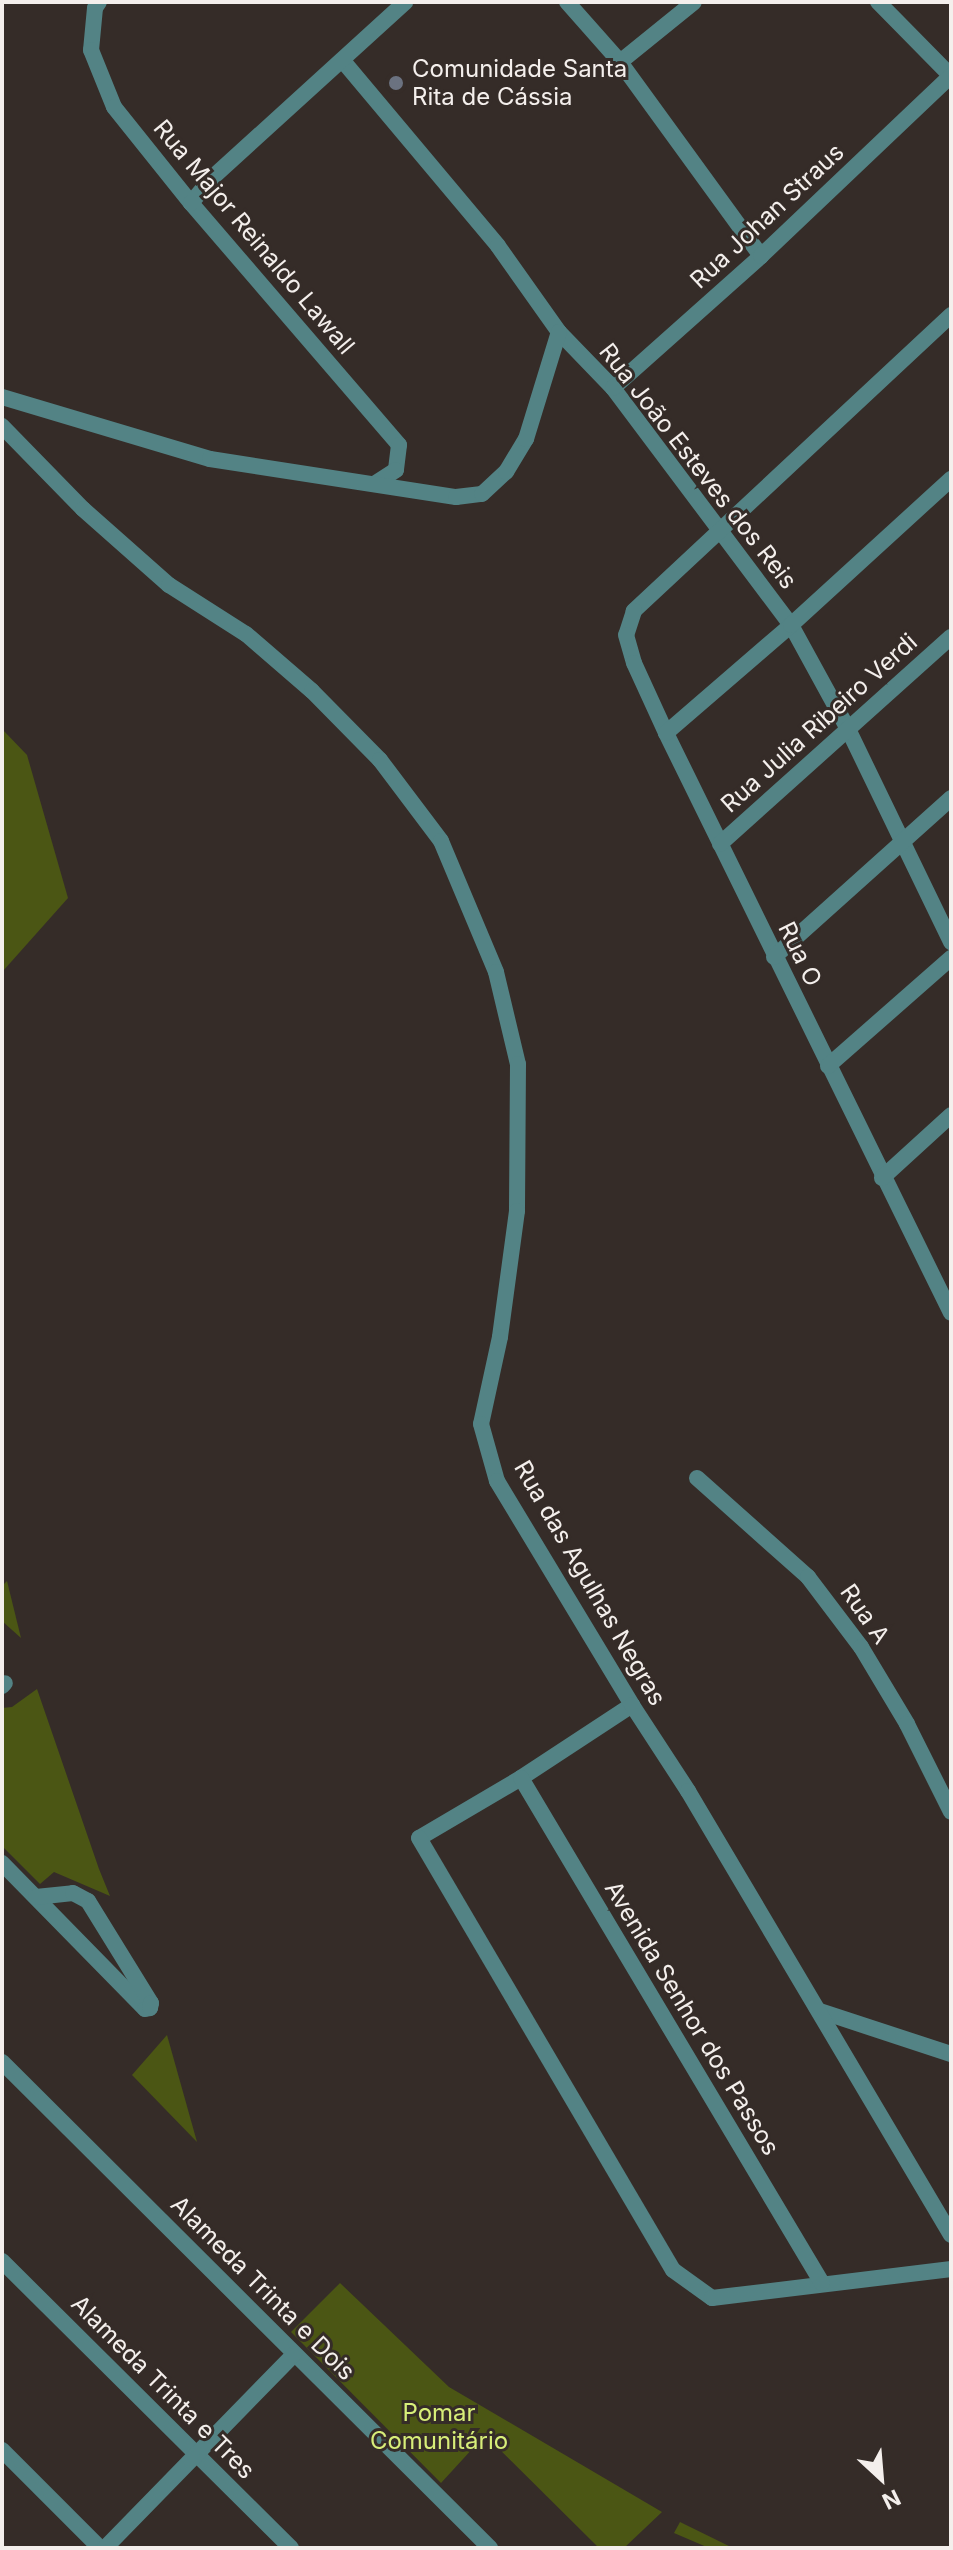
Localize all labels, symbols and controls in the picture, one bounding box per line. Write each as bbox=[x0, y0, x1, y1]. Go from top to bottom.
place label: Comunidade Santa Rita de Cássia bbox=[412, 55, 627, 111]
marker: Comunidade Santa Rita de Cássia bbox=[387, 74, 405, 92]
street label: Rua Major Reinaldo Lawall bbox=[148, 114, 360, 360]
street label: Rua Johan Straus bbox=[684, 138, 850, 294]
street label: Rua João Esteves dos Reis bbox=[593, 338, 803, 594]
street label: Rua Julia Ribeiro Verdi bbox=[715, 627, 923, 819]
street label: Rua O bbox=[772, 917, 828, 991]
street label: Rua das Agulhas Negras bbox=[508, 1456, 672, 1710]
street label: Rua A bbox=[834, 1579, 896, 1649]
street label: Avenida Senhor dos Passos bbox=[599, 1876, 785, 2160]
street label: Alameda Trinta e Dois bbox=[165, 2190, 361, 2386]
street label: Alameda Trinta e Tres bbox=[65, 2289, 261, 2485]
park label: Pomar Comunitário bbox=[370, 2399, 508, 2455]
north arrow bbox=[841, 2438, 921, 2518]
text: N bbox=[878, 2484, 905, 2515]

